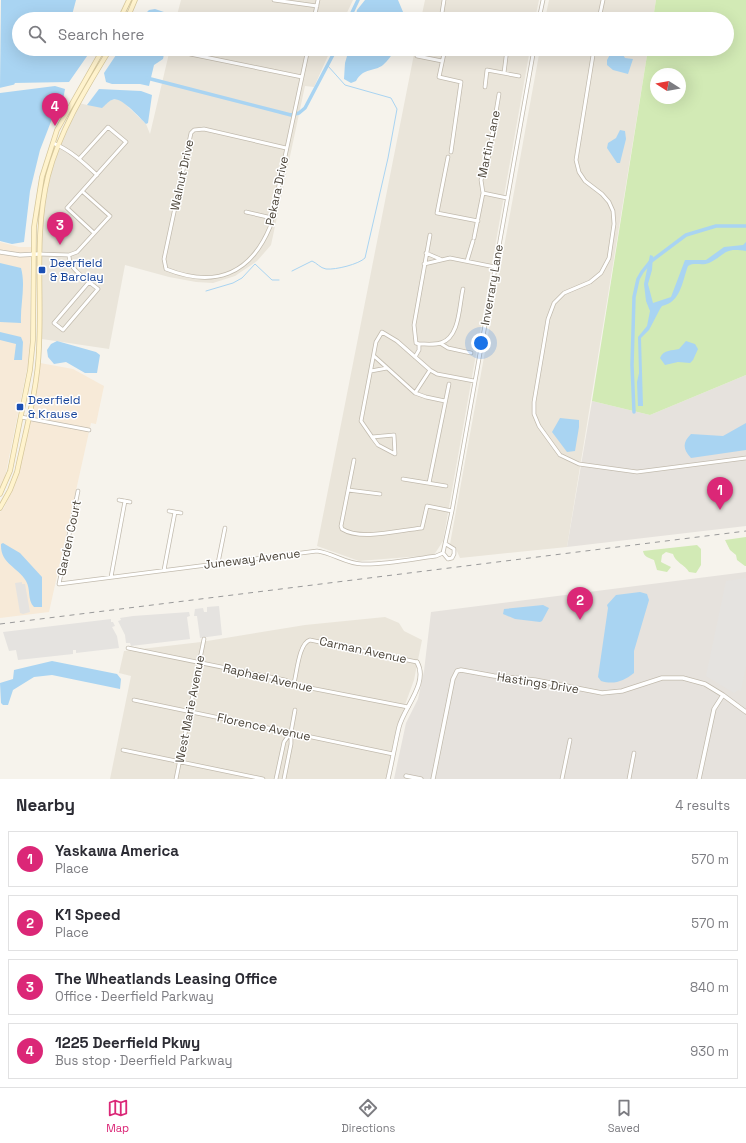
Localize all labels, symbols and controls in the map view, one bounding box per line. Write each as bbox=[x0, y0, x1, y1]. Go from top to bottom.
search box bbox=[12, 12, 734, 56]
icon: search bbox=[26, 23, 48, 45]
text: Search here bbox=[58, 25, 144, 44]
north arrow bbox=[650, 68, 686, 104]
pin: 4 bbox=[42, 93, 68, 126]
street label: Martin Lane bbox=[474, 109, 504, 179]
street label: Walnut Drive bbox=[167, 138, 197, 212]
street label: Pekara Drive bbox=[262, 155, 292, 227]
pin: 3 bbox=[47, 212, 73, 245]
street label: Inverrary Lane bbox=[477, 243, 507, 327]
place label: Deerfield & Barclay bbox=[50, 255, 104, 285]
marker: Deerfield & Barclay bbox=[37, 265, 47, 275]
your location bbox=[471, 333, 491, 353]
place label: Deerfield & Krause bbox=[28, 392, 80, 422]
marker: Deerfield & Krause bbox=[15, 402, 25, 412]
pin: 1 bbox=[707, 477, 733, 510]
street label: Garden Court bbox=[53, 499, 85, 577]
street label: Juneway Avenue bbox=[203, 545, 301, 573]
pin: 2 bbox=[567, 587, 593, 620]
street label: Carman Avenue bbox=[318, 633, 408, 667]
street label: West Marie Avenue bbox=[172, 654, 208, 764]
street label: Raphael Avenue bbox=[222, 660, 314, 696]
street label: Hastings Drive bbox=[496, 669, 580, 697]
street label: Florence Avenue bbox=[216, 709, 312, 745]
text: Nearby bbox=[16, 794, 75, 816]
text: 4 results bbox=[675, 797, 730, 814]
text: Yaskawa America bbox=[55, 841, 179, 860]
text: 1 bbox=[27, 851, 33, 868]
text: 570 m bbox=[691, 851, 729, 868]
text: Place bbox=[55, 860, 89, 877]
text: K1 Speed bbox=[55, 905, 121, 924]
text: 2 bbox=[26, 915, 34, 932]
text: 570 m bbox=[691, 915, 729, 932]
text: Place bbox=[55, 924, 89, 941]
text: The Wheatlands Leasing Office bbox=[55, 969, 277, 988]
text: 3 bbox=[26, 979, 34, 996]
text: 840 m bbox=[690, 979, 729, 996]
text: Office · Deerfield Parkway bbox=[55, 988, 214, 1005]
text: 1225 Deerfield Pkwy bbox=[55, 1033, 200, 1052]
text: 4 bbox=[26, 1043, 34, 1060]
text: 930 m bbox=[690, 1043, 729, 1060]
text: Bus stop · Deerfield Parkway bbox=[55, 1052, 232, 1069]
tab: Map bbox=[106, 1097, 129, 1135]
tab: Directions bbox=[341, 1097, 395, 1135]
tab: Saved bbox=[608, 1097, 640, 1135]

